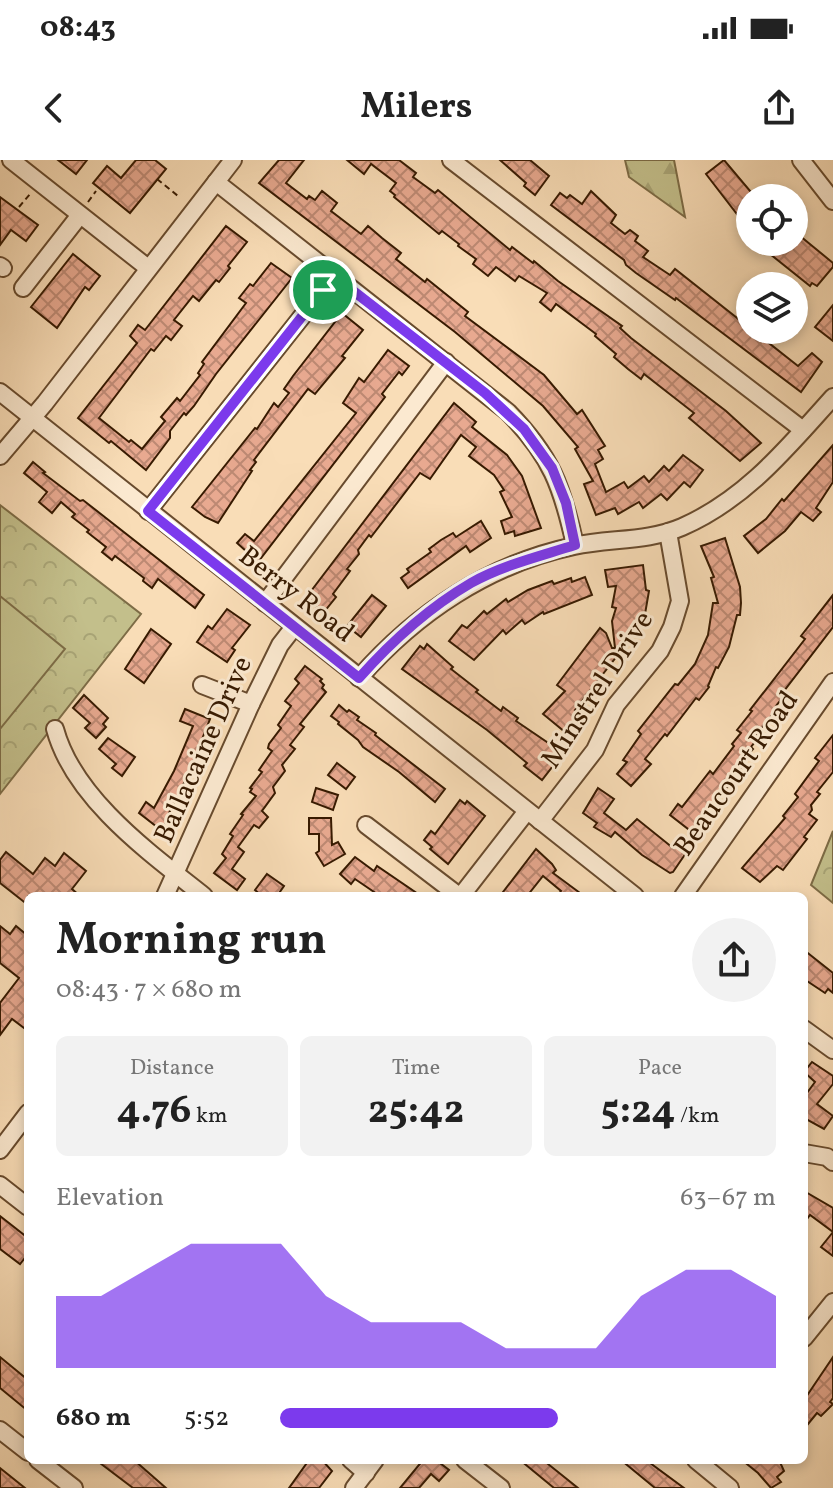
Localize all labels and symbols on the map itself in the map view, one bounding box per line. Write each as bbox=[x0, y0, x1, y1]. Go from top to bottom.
pin bbox=[289, 256, 357, 324]
street label: Berry Road bbox=[230, 537, 362, 653]
street label: Minstrel Drive bbox=[533, 604, 663, 776]
street label: Ballacaine Drive bbox=[145, 650, 263, 850]
street label: Beaucourt Road bbox=[665, 683, 809, 865]

